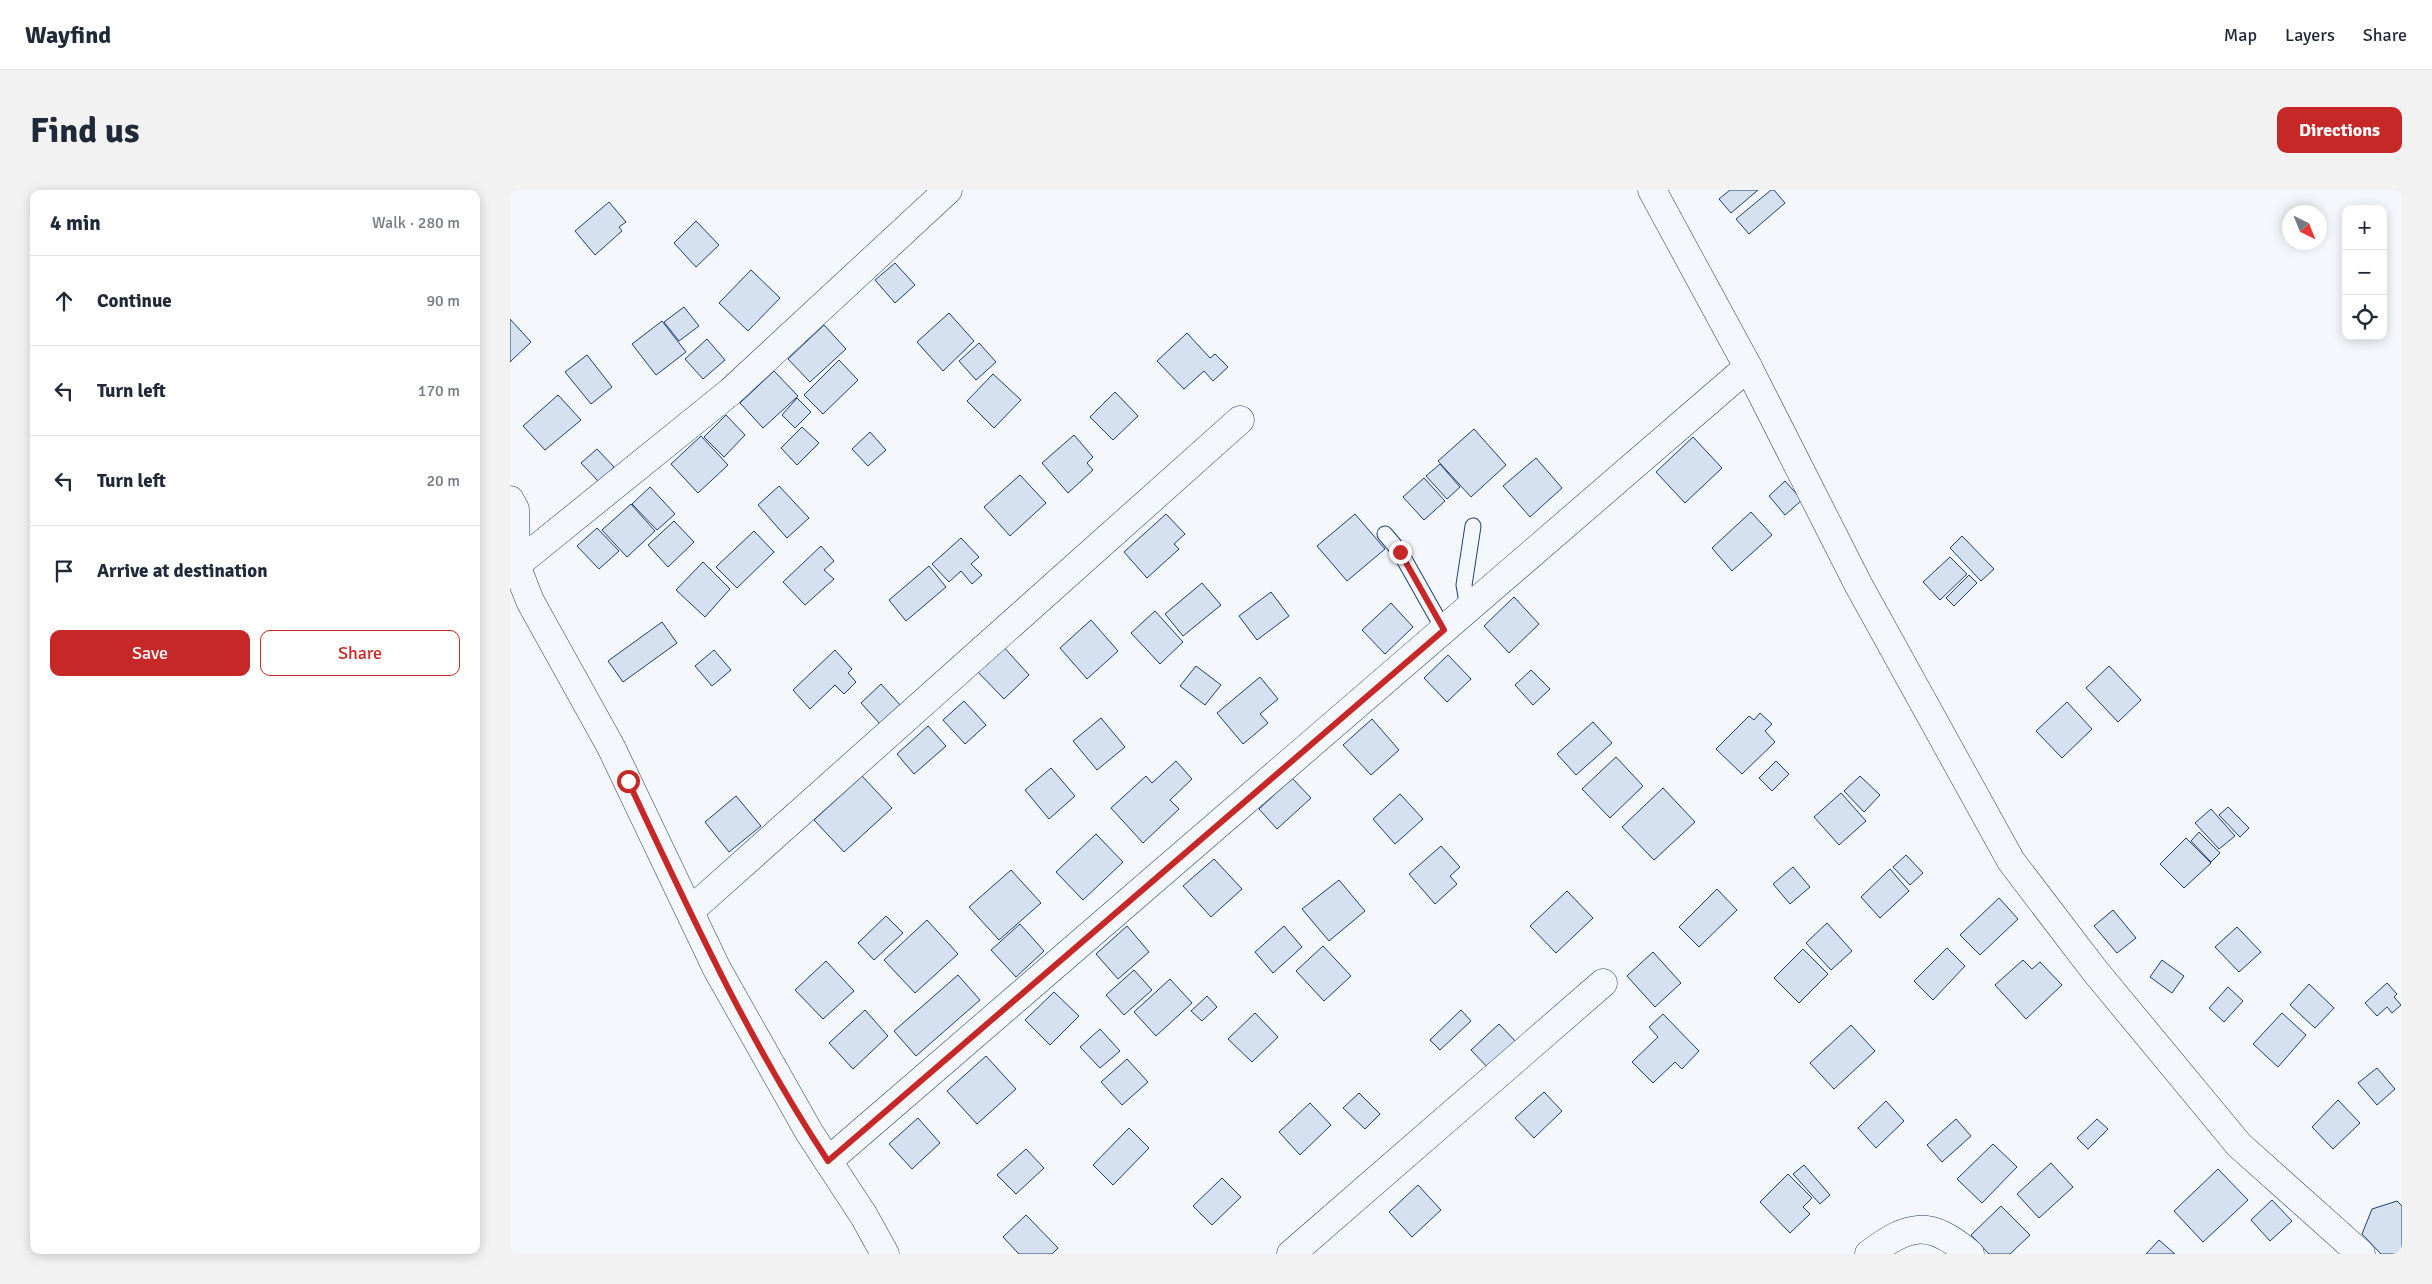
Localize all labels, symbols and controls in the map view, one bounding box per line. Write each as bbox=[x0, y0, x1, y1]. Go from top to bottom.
text: Wayfind bbox=[25, 20, 111, 50]
text: Map bbox=[2224, 24, 2257, 46]
text: Layers bbox=[2285, 24, 2335, 46]
text: Share bbox=[2363, 24, 2407, 46]
button: Directions bbox=[2277, 107, 2402, 153]
text: Find us bbox=[30, 109, 140, 152]
north arrow bbox=[2282, 205, 2327, 250]
map controls bbox=[2342, 205, 2387, 340]
button: + bbox=[2342, 205, 2387, 250]
text: 4 min bbox=[50, 210, 101, 236]
text: Walk · 280 m bbox=[372, 213, 460, 233]
button: − bbox=[2342, 250, 2387, 295]
icon: ahead bbox=[50, 287, 78, 315]
text: Continue bbox=[97, 289, 172, 313]
text: 90 m bbox=[426, 291, 460, 311]
button: locate bbox=[2342, 295, 2387, 340]
icon: left bbox=[50, 377, 78, 405]
text: Turn left bbox=[97, 379, 166, 403]
text: 170 m bbox=[418, 381, 460, 401]
icon: left bbox=[50, 467, 78, 495]
text: Turn left bbox=[97, 469, 166, 493]
text: 20 m bbox=[426, 471, 460, 491]
route end bbox=[1389, 541, 1412, 564]
icon: arrive bbox=[50, 557, 78, 585]
text: Arrive at destination bbox=[97, 559, 268, 583]
button: Save bbox=[50, 630, 250, 676]
button: Share bbox=[260, 630, 460, 676]
route start bbox=[617, 770, 640, 793]

